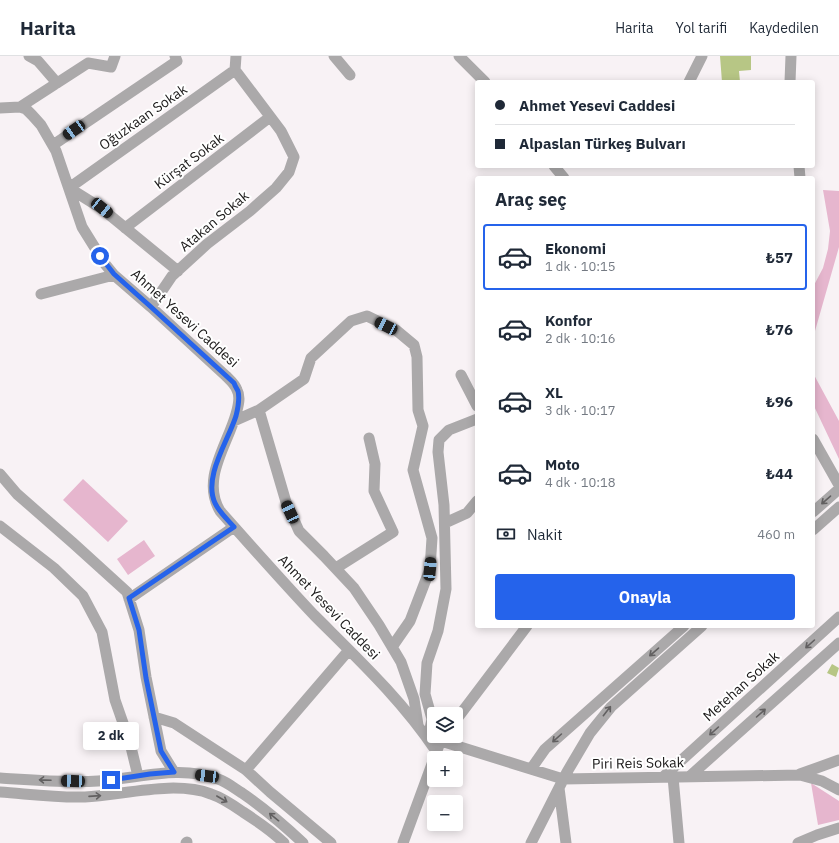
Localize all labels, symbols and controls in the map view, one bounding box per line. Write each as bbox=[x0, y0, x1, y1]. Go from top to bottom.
text: Harita bbox=[20, 16, 76, 40]
text: Harita bbox=[615, 19, 654, 37]
text: Yol tarifi bbox=[676, 19, 727, 37]
text: Kaydedilen bbox=[749, 19, 819, 37]
street label: Oğuzkaan Sokak bbox=[95, 80, 191, 154]
text: Ahmet Yesevi Caddesi bbox=[519, 96, 675, 115]
car bbox=[61, 118, 87, 142]
street label: Kürşat Sokak bbox=[151, 129, 228, 193]
text: Alpaslan Türkeş Bulvarı bbox=[519, 134, 686, 153]
street label: Atakan Sokak bbox=[175, 186, 253, 255]
text: Araç seç bbox=[495, 188, 567, 211]
car bbox=[89, 196, 115, 220]
icon: car bbox=[497, 239, 533, 275]
text: Ekonomi bbox=[545, 239, 606, 258]
route start bbox=[91, 247, 109, 265]
text: ₺57 bbox=[766, 248, 793, 267]
text: 1 dk · 10:15 bbox=[545, 258, 616, 275]
street label: Ahmet Yesevi Caddesi bbox=[127, 265, 243, 371]
icon: car bbox=[497, 311, 533, 347]
text: Konfor bbox=[545, 311, 592, 330]
car bbox=[373, 315, 399, 337]
text: ₺76 bbox=[766, 320, 793, 339]
text: 2 dk · 10:16 bbox=[545, 330, 616, 347]
icon: car bbox=[497, 383, 533, 419]
text: XL bbox=[545, 383, 563, 402]
text: ₺96 bbox=[766, 392, 793, 411]
text: 3 dk · 10:17 bbox=[545, 402, 616, 419]
icon: car bbox=[497, 455, 533, 491]
text: Moto bbox=[545, 455, 580, 474]
text: ₺44 bbox=[766, 464, 793, 483]
text: 4 dk · 10:18 bbox=[545, 474, 616, 491]
one-way arrow bbox=[821, 496, 831, 505]
car bbox=[279, 499, 301, 525]
icon: cash bbox=[495, 523, 517, 545]
text: Nakit bbox=[527, 525, 563, 544]
text: 460 m bbox=[757, 526, 795, 543]
street label: Ahmet Yesevi Caddesi bbox=[274, 551, 384, 663]
car bbox=[423, 557, 437, 581]
button: Onayla bbox=[495, 574, 795, 620]
one-way arrow bbox=[805, 639, 815, 648]
one-way arrow bbox=[649, 647, 660, 656]
street label: Metehan Sokak bbox=[699, 647, 783, 725]
one-way arrow bbox=[603, 706, 611, 717]
map controls bbox=[427, 707, 463, 831]
button: layers bbox=[427, 707, 463, 743]
one-way arrow bbox=[756, 708, 766, 718]
callout: 2 dk bbox=[83, 722, 139, 750]
one-way arrow bbox=[709, 726, 719, 736]
text: 2 dk bbox=[98, 727, 124, 744]
one-way arrow bbox=[552, 733, 562, 743]
button: + bbox=[427, 751, 463, 787]
street label: Piri Reis Sokak bbox=[592, 753, 685, 773]
car bbox=[194, 769, 220, 783]
route end bbox=[102, 771, 120, 789]
car bbox=[61, 775, 85, 787]
one-way arrow bbox=[39, 776, 52, 784]
one-way arrow bbox=[88, 793, 101, 800]
button: − bbox=[427, 795, 463, 831]
one-way arrow bbox=[216, 796, 228, 804]
one-way arrow bbox=[269, 812, 280, 821]

